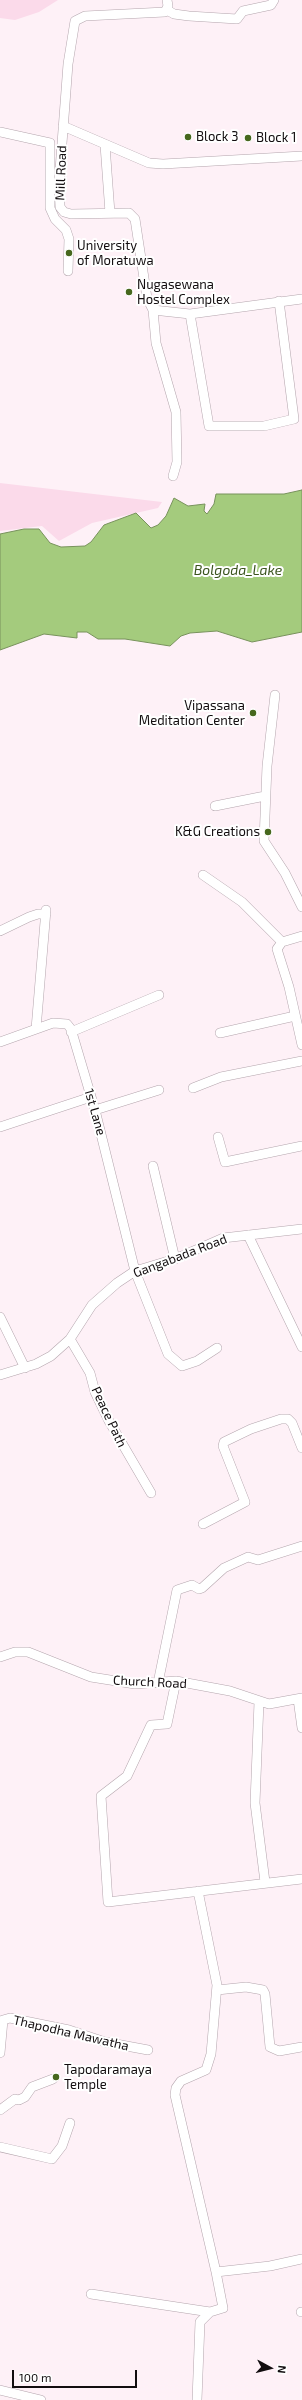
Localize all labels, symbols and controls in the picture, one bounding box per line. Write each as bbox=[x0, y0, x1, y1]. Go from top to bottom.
place label: Block 3 bbox=[196, 129, 238, 145]
place label: Block 1 bbox=[256, 130, 296, 146]
marker: Block 3 bbox=[183, 132, 193, 142]
marker: Block 1 bbox=[243, 133, 253, 143]
street label: Mill Road bbox=[52, 145, 70, 201]
place label: University of Moratuwa bbox=[77, 238, 154, 269]
marker: University of Moratuwa bbox=[64, 248, 74, 258]
place label: Nugasewana Hostel Complex bbox=[137, 277, 230, 308]
marker: Nugasewana Hostel Complex bbox=[124, 287, 134, 297]
water label: Bolgoda_Lake bbox=[194, 562, 282, 578]
place label: Vipassana Meditation Center bbox=[139, 698, 245, 729]
marker: Vipassana Meditation Center bbox=[248, 708, 258, 718]
place label: K&G Creations bbox=[175, 824, 260, 840]
marker: K&G Creations bbox=[263, 827, 273, 837]
street label: 1st Lane bbox=[81, 1087, 109, 1137]
street label: Gangabada Road bbox=[131, 1231, 229, 1281]
street label: Peace Path bbox=[88, 1384, 130, 1450]
street label: Church Road bbox=[113, 1672, 187, 1692]
street label: Thapodha Mawatha bbox=[12, 2012, 130, 2054]
place label: Tapodaramaya Temple bbox=[64, 2062, 152, 2093]
marker: Tapodaramaya Temple bbox=[51, 2072, 61, 2082]
north arrow bbox=[250, 2348, 290, 2388]
scale bar bbox=[14, 2362, 139, 2388]
text: N bbox=[275, 2365, 289, 2374]
text: 100 m bbox=[19, 2370, 51, 2384]

